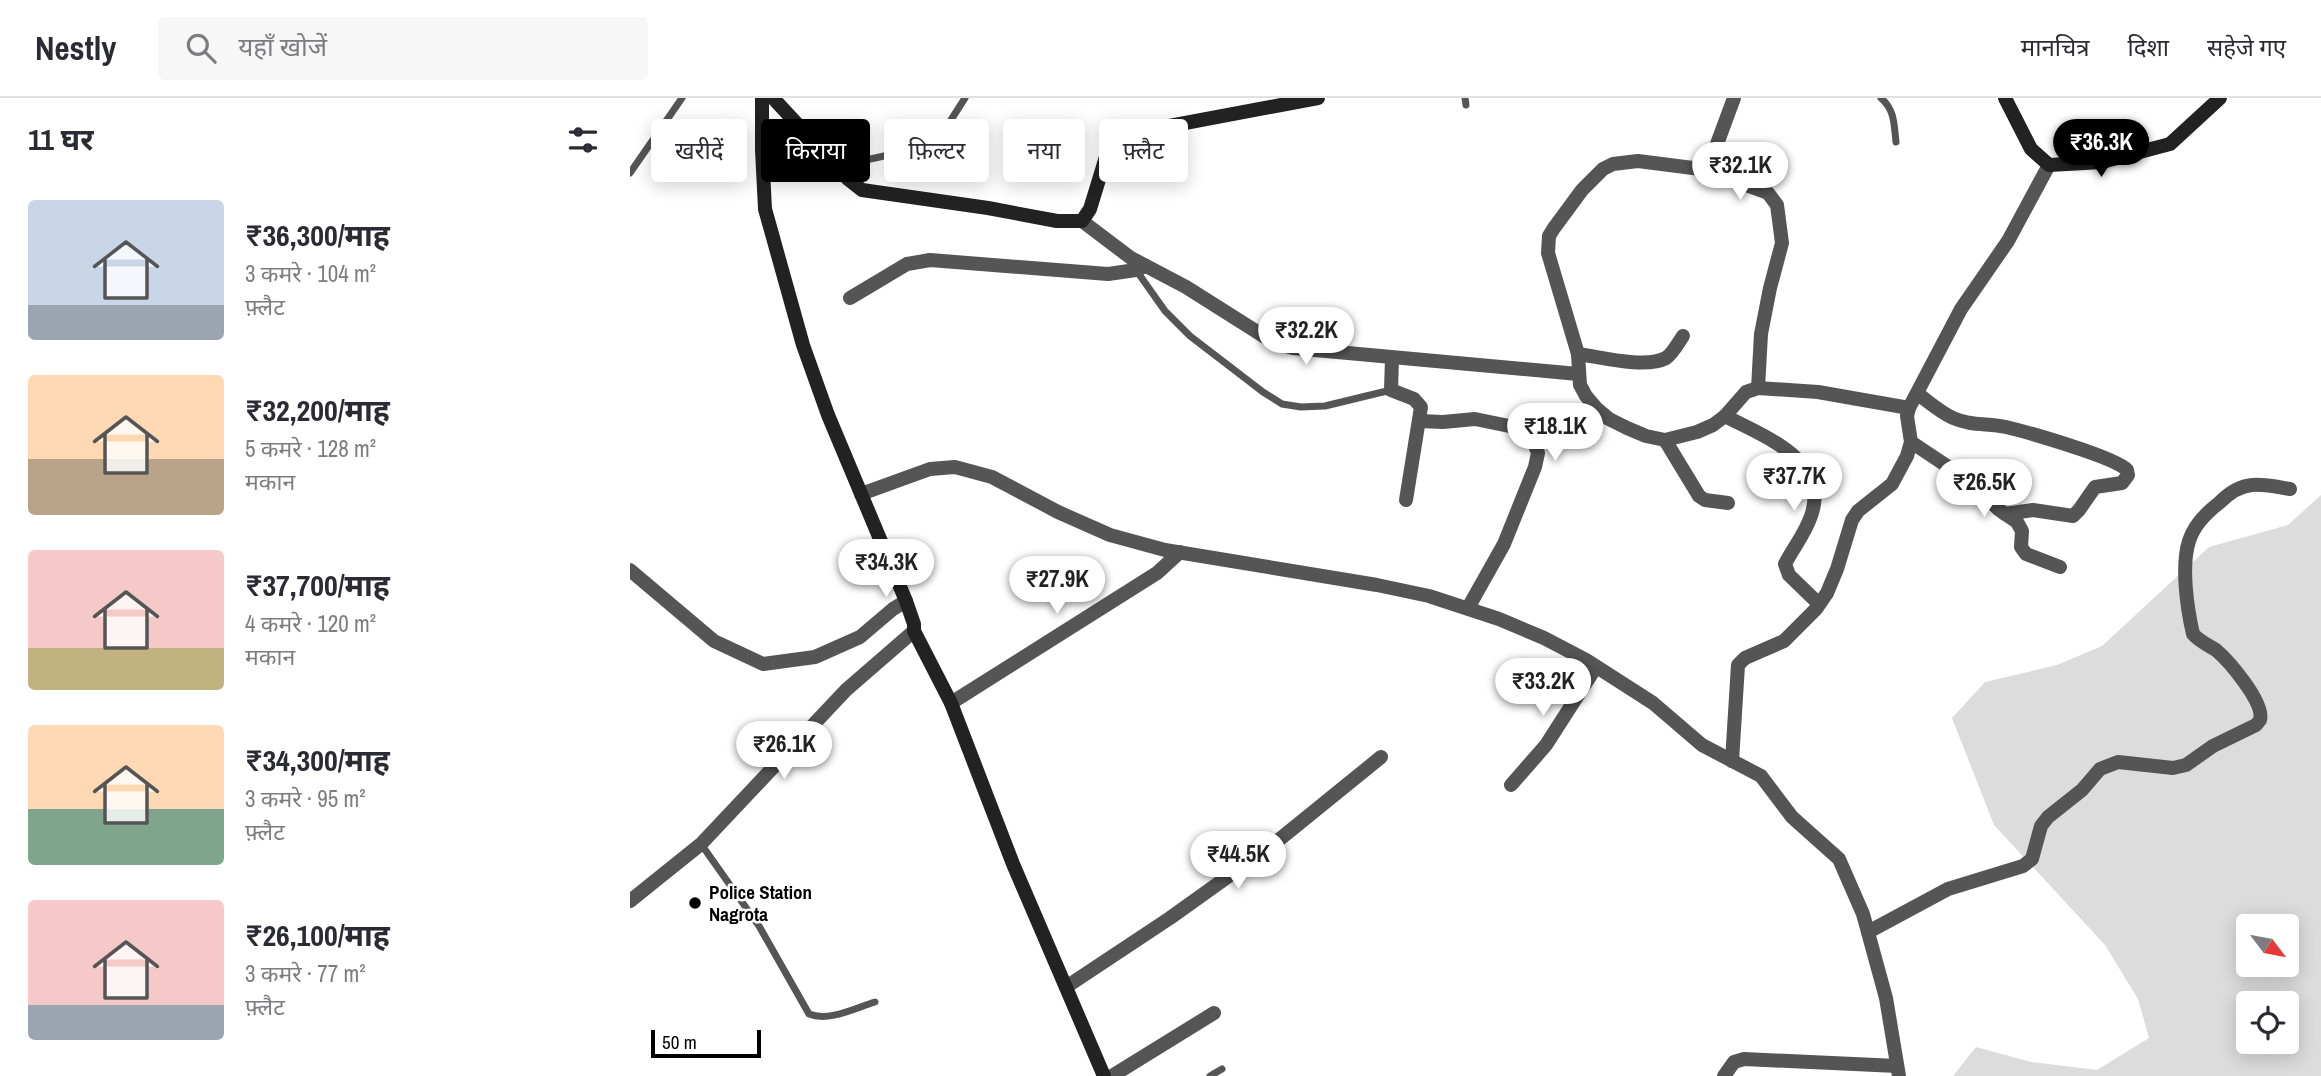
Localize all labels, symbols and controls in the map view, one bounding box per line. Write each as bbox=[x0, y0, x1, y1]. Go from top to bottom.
search box bbox=[158, 17, 648, 80]
text: Nestly bbox=[35, 26, 116, 70]
icon: search bbox=[182, 29, 220, 67]
text: यहाँ खोजें bbox=[238, 29, 327, 64]
text: मानचित्र bbox=[2021, 31, 2089, 63]
text: दिशा bbox=[2127, 31, 2169, 63]
text: सहेजे गए bbox=[2207, 31, 2286, 63]
text: 11 घर bbox=[28, 119, 94, 159]
chip: खरीदें bbox=[651, 119, 747, 182]
chip: किराया bbox=[761, 119, 870, 182]
chip: फ़िल्टर bbox=[884, 119, 989, 182]
chip: नया bbox=[1003, 119, 1085, 182]
chip: फ़्लैट bbox=[1099, 119, 1188, 182]
pin: ₹36.3K bbox=[2044, 120, 2158, 179]
icon: filters bbox=[564, 121, 602, 159]
text: ₹36.3K bbox=[2069, 126, 2133, 157]
pin: ₹32.1K bbox=[1683, 142, 1797, 202]
text: ₹32.1K bbox=[1708, 149, 1772, 180]
text: ₹36,300/माह bbox=[245, 215, 390, 255]
icon: home bbox=[84, 228, 168, 312]
text: 3 कमरे · 104 m² bbox=[245, 258, 376, 289]
text: फ़्लैट bbox=[245, 291, 285, 322]
pin: ₹32.2K bbox=[1249, 308, 1363, 367]
text: ₹32.2K bbox=[1274, 314, 1338, 345]
text: ₹32,200/माह bbox=[245, 390, 390, 430]
icon: home bbox=[84, 403, 168, 487]
pin: ₹18.1K bbox=[1498, 404, 1612, 463]
text: ₹18.1K bbox=[1523, 410, 1587, 441]
text: 5 कमरे · 128 m² bbox=[245, 433, 376, 464]
pin: ₹37.7K bbox=[1737, 454, 1851, 513]
text: ₹37.7K bbox=[1762, 460, 1826, 491]
pin: ₹26.5K bbox=[1927, 460, 2041, 519]
text: मकान bbox=[245, 466, 295, 497]
text: ₹26.5K bbox=[1952, 466, 2016, 497]
pin: ₹34.3K bbox=[829, 540, 943, 599]
text: ₹34.3K bbox=[854, 546, 918, 577]
pin: ₹27.9K bbox=[1000, 556, 1114, 616]
text: ₹27.9K bbox=[1025, 563, 1089, 594]
text: ₹37,700/माह bbox=[245, 565, 390, 605]
icon: home bbox=[84, 578, 168, 662]
text: 4 कमरे · 120 m² bbox=[245, 608, 376, 639]
text: मकान bbox=[245, 641, 295, 672]
pin: ₹33.2K bbox=[1486, 658, 1600, 718]
text: ₹33.2K bbox=[1511, 665, 1575, 696]
pin: ₹26.1K bbox=[727, 722, 841, 781]
text: ₹26.1K bbox=[752, 728, 816, 759]
text: ₹34,300/माह bbox=[245, 740, 390, 780]
icon: home bbox=[84, 753, 168, 837]
text: 3 कमरे · 95 m² bbox=[245, 783, 366, 814]
text: फ़्लैट bbox=[245, 816, 285, 847]
pin: ₹44.5K bbox=[1181, 832, 1295, 891]
text: ₹44.5K bbox=[1206, 838, 1270, 869]
place label: Police Station Nagrota bbox=[709, 879, 812, 927]
marker: Police Station Nagrota bbox=[687, 895, 703, 911]
north arrow bbox=[2236, 914, 2300, 976]
map controls bbox=[2236, 914, 2299, 1054]
text: ₹26,100/माह bbox=[245, 915, 390, 955]
icon: home bbox=[84, 928, 168, 1012]
text: 3 कमरे · 77 m² bbox=[245, 958, 366, 989]
text: फ़्लैट bbox=[245, 991, 285, 1022]
button: locate bbox=[2236, 991, 2299, 1054]
scale bar bbox=[651, 1027, 761, 1059]
text: 50 m bbox=[662, 1029, 697, 1055]

